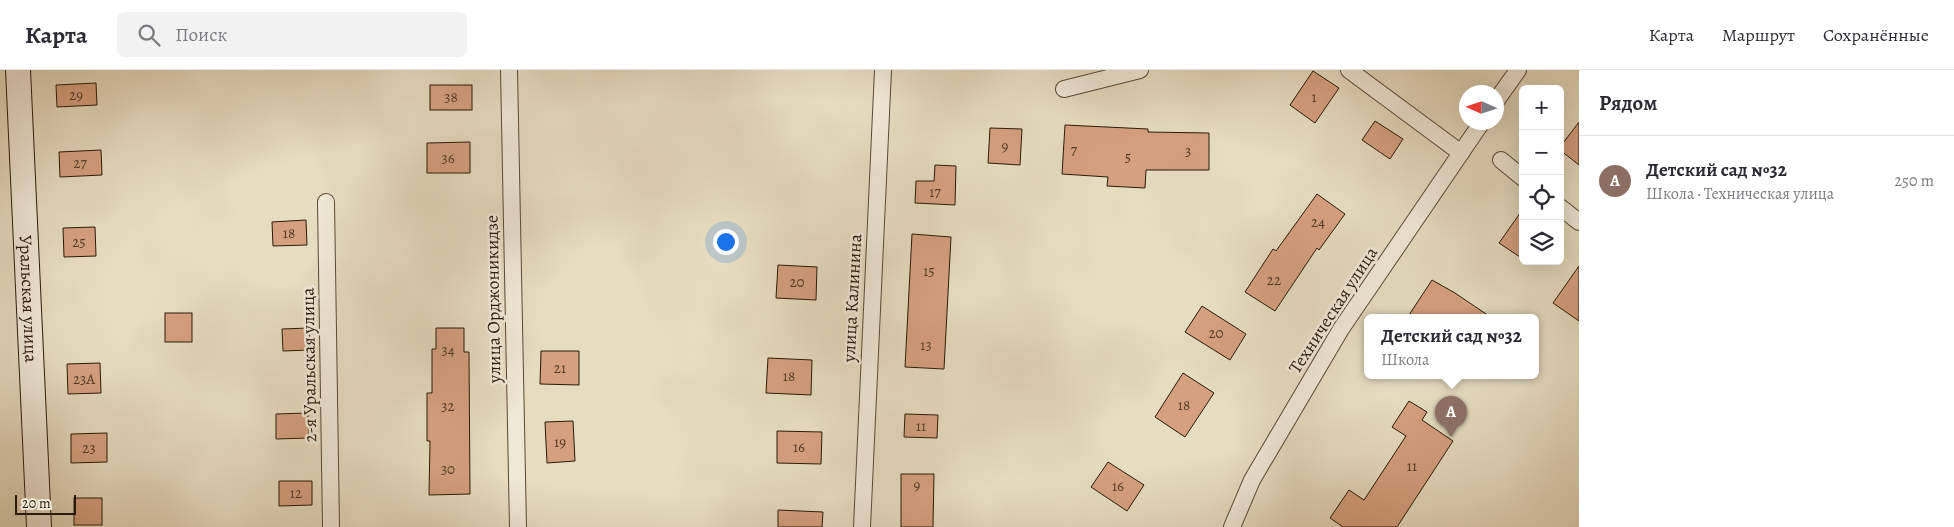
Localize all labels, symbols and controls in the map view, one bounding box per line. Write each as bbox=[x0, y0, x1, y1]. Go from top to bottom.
search box bbox=[117, 12, 467, 57]
text: Карта bbox=[25, 19, 87, 51]
icon: search bbox=[135, 21, 163, 49]
text: Поиск bbox=[175, 22, 227, 48]
text: Карта bbox=[1649, 23, 1694, 47]
text: Маршрут bbox=[1722, 23, 1795, 47]
text: Сохранённые bbox=[1823, 23, 1929, 47]
house number: 29 bbox=[69, 85, 83, 105]
north arrow bbox=[1459, 85, 1504, 130]
map controls bbox=[1519, 85, 1564, 265]
button: + bbox=[1519, 85, 1564, 130]
house number: 38 bbox=[444, 87, 458, 107]
house number: 1 bbox=[1311, 87, 1317, 107]
text: Рядом bbox=[1599, 89, 1657, 117]
button: − bbox=[1519, 130, 1564, 175]
house number: 9 bbox=[1002, 136, 1009, 156]
house number: 7 bbox=[1071, 140, 1078, 160]
house number: 3 bbox=[1185, 141, 1191, 161]
house number: 5 bbox=[1125, 147, 1131, 167]
house number: 36 bbox=[441, 148, 455, 168]
house number: 27 bbox=[73, 153, 87, 173]
text: Детский сад №32 bbox=[1646, 157, 1787, 183]
text: A bbox=[1610, 170, 1620, 192]
text: 250 m bbox=[1895, 170, 1934, 192]
button: locate bbox=[1519, 175, 1564, 220]
house number: 17 bbox=[929, 182, 941, 202]
text: Школа · Техническая улица bbox=[1646, 183, 1834, 205]
house number: 24 bbox=[1311, 212, 1325, 232]
street label: улица Орджоникидзе bbox=[480, 215, 506, 384]
button: layers bbox=[1519, 220, 1564, 265]
house number: 18 bbox=[283, 223, 295, 243]
your location bbox=[713, 229, 739, 255]
house number: 25 bbox=[72, 232, 86, 252]
street label: улица Калинина bbox=[837, 233, 867, 364]
street label: Уральская улица bbox=[14, 234, 43, 364]
street label: Техническая улица bbox=[1283, 241, 1383, 378]
house number: 15 bbox=[923, 261, 935, 281]
house number: 22 bbox=[1267, 270, 1281, 290]
house number: 20 bbox=[789, 272, 805, 292]
street label: 2-я Уральская улица bbox=[296, 287, 322, 443]
popup bbox=[1364, 314, 1539, 379]
house number: 20 bbox=[1208, 323, 1224, 343]
text: Детский сад №32 bbox=[1381, 323, 1522, 349]
house number: 13 bbox=[920, 335, 932, 355]
house number: 34 bbox=[441, 340, 455, 360]
text: Школа bbox=[1381, 349, 1429, 371]
house number: 21 bbox=[554, 358, 566, 378]
house number: 18 bbox=[783, 366, 795, 386]
house number: 23А bbox=[73, 369, 95, 389]
house number: 18 bbox=[1178, 395, 1190, 415]
house number: 32 bbox=[441, 396, 455, 416]
pin: A bbox=[1435, 396, 1467, 437]
house number: 11 bbox=[916, 416, 926, 436]
house number: 19 bbox=[554, 432, 566, 452]
house number: 16 bbox=[793, 437, 805, 457]
house number: 23 bbox=[82, 438, 96, 458]
house number: 11 bbox=[1407, 456, 1417, 476]
house number: 30 bbox=[441, 459, 455, 479]
house number: 9 bbox=[914, 475, 921, 495]
house number: 16 bbox=[1112, 476, 1124, 496]
house number: 12 bbox=[290, 483, 302, 503]
scale bar bbox=[15, 492, 76, 515]
text: 20 m bbox=[22, 494, 51, 513]

